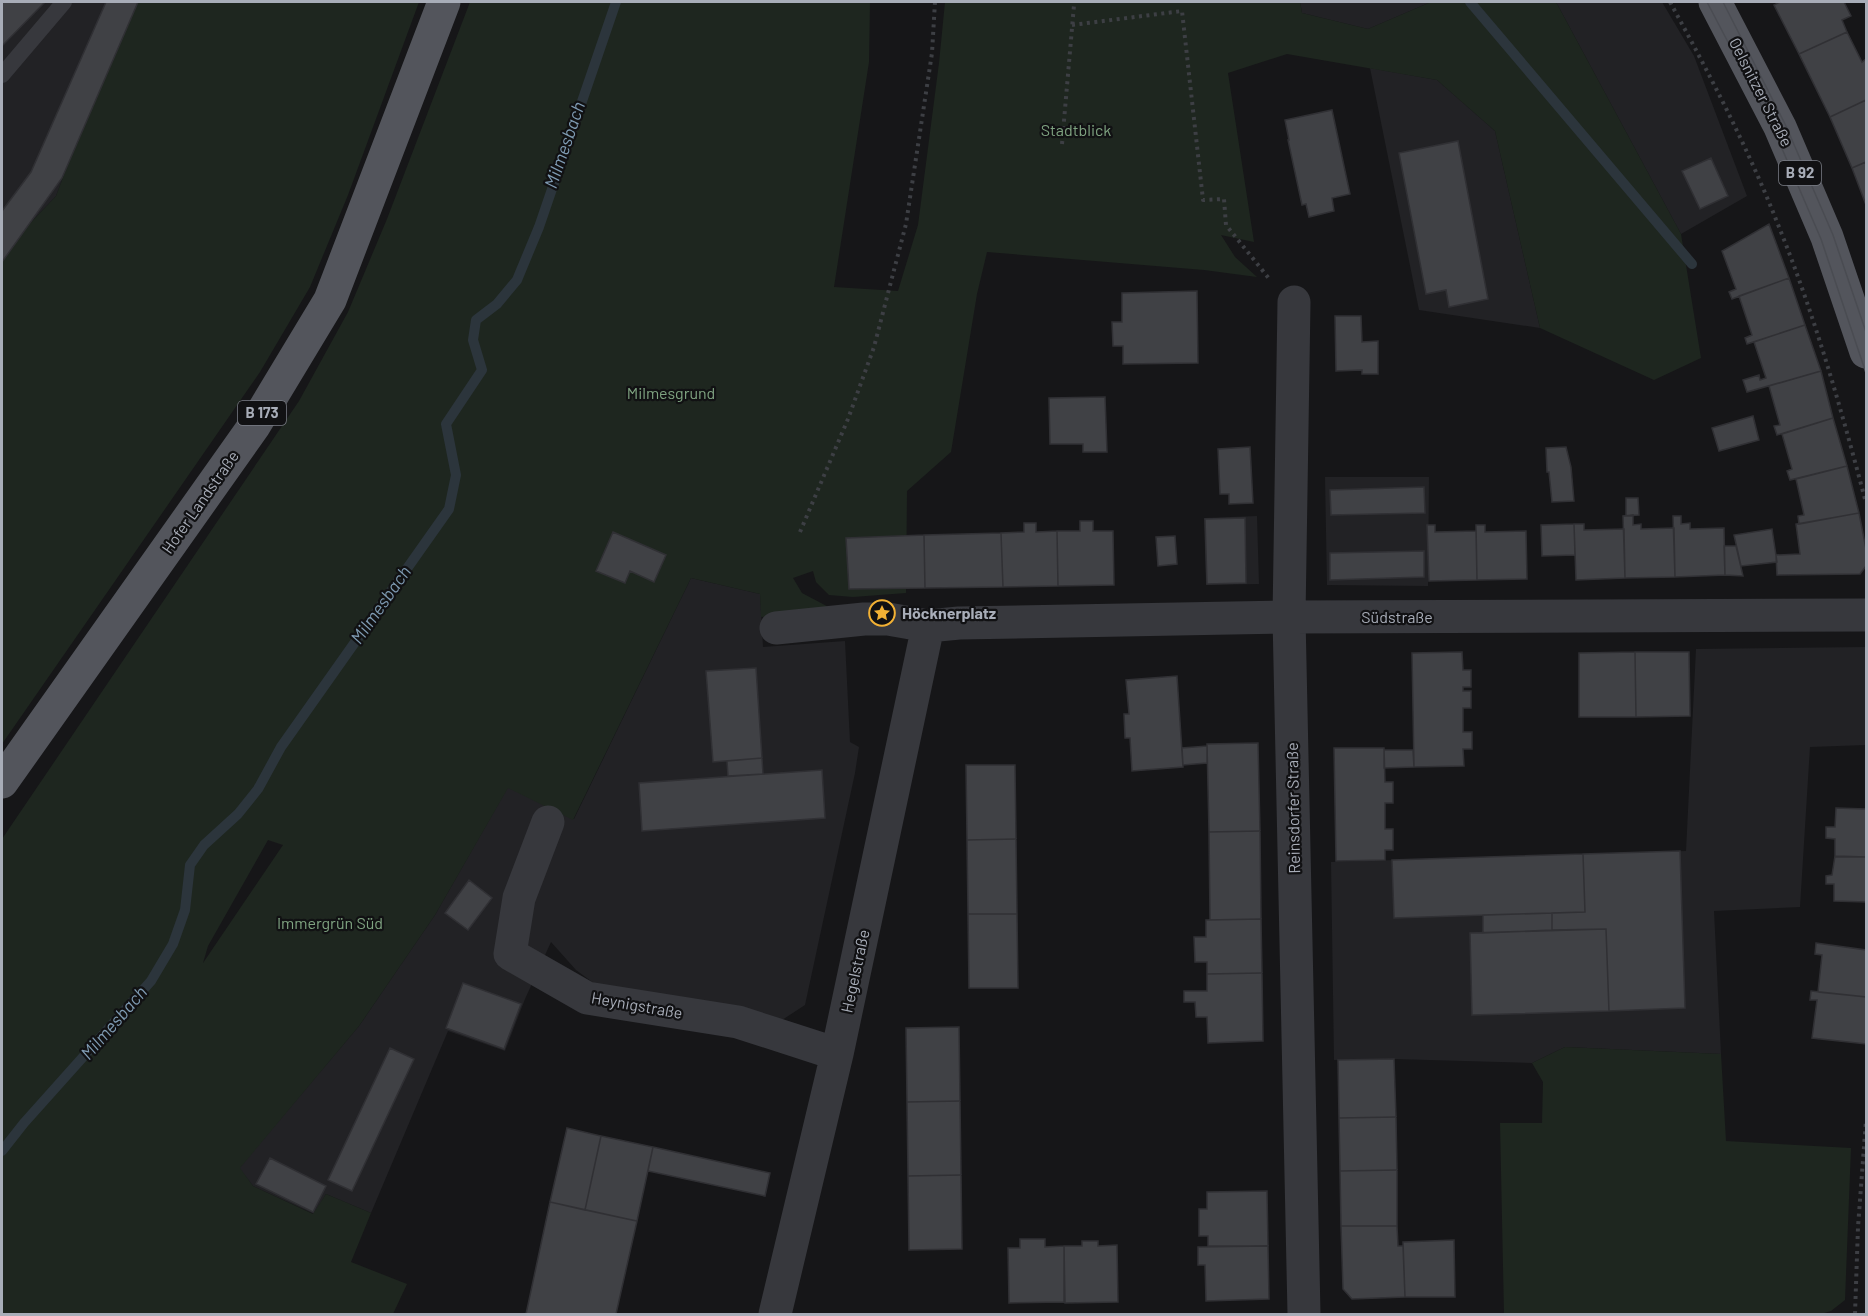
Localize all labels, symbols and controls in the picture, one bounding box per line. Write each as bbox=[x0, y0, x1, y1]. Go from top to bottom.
street label: Oelsnitzer Straße bbox=[1726, 34, 1797, 149]
water label: Milmesbach bbox=[539, 98, 589, 191]
park label: Stadtblick bbox=[1041, 120, 1111, 139]
road number: B 92 bbox=[1779, 161, 1821, 185]
park label: Milmesgrund bbox=[627, 383, 715, 402]
road number: B 173 bbox=[238, 401, 286, 425]
street label: Hofer Landstraße bbox=[157, 447, 242, 557]
water label: Milmesbach bbox=[345, 561, 415, 648]
place icon: Höcknerplatz bbox=[867, 598, 897, 628]
place label: Höcknerplatz bbox=[902, 603, 996, 622]
street label: Südstraße bbox=[1361, 607, 1433, 626]
street label: Reinsdorfer Straße bbox=[1282, 742, 1303, 874]
park label: Immergrün Süd bbox=[277, 913, 383, 932]
street label: Hegelstraße bbox=[836, 928, 873, 1014]
water label: Milmesbach bbox=[75, 981, 151, 1064]
street label: Heynigstraße bbox=[590, 987, 684, 1022]

